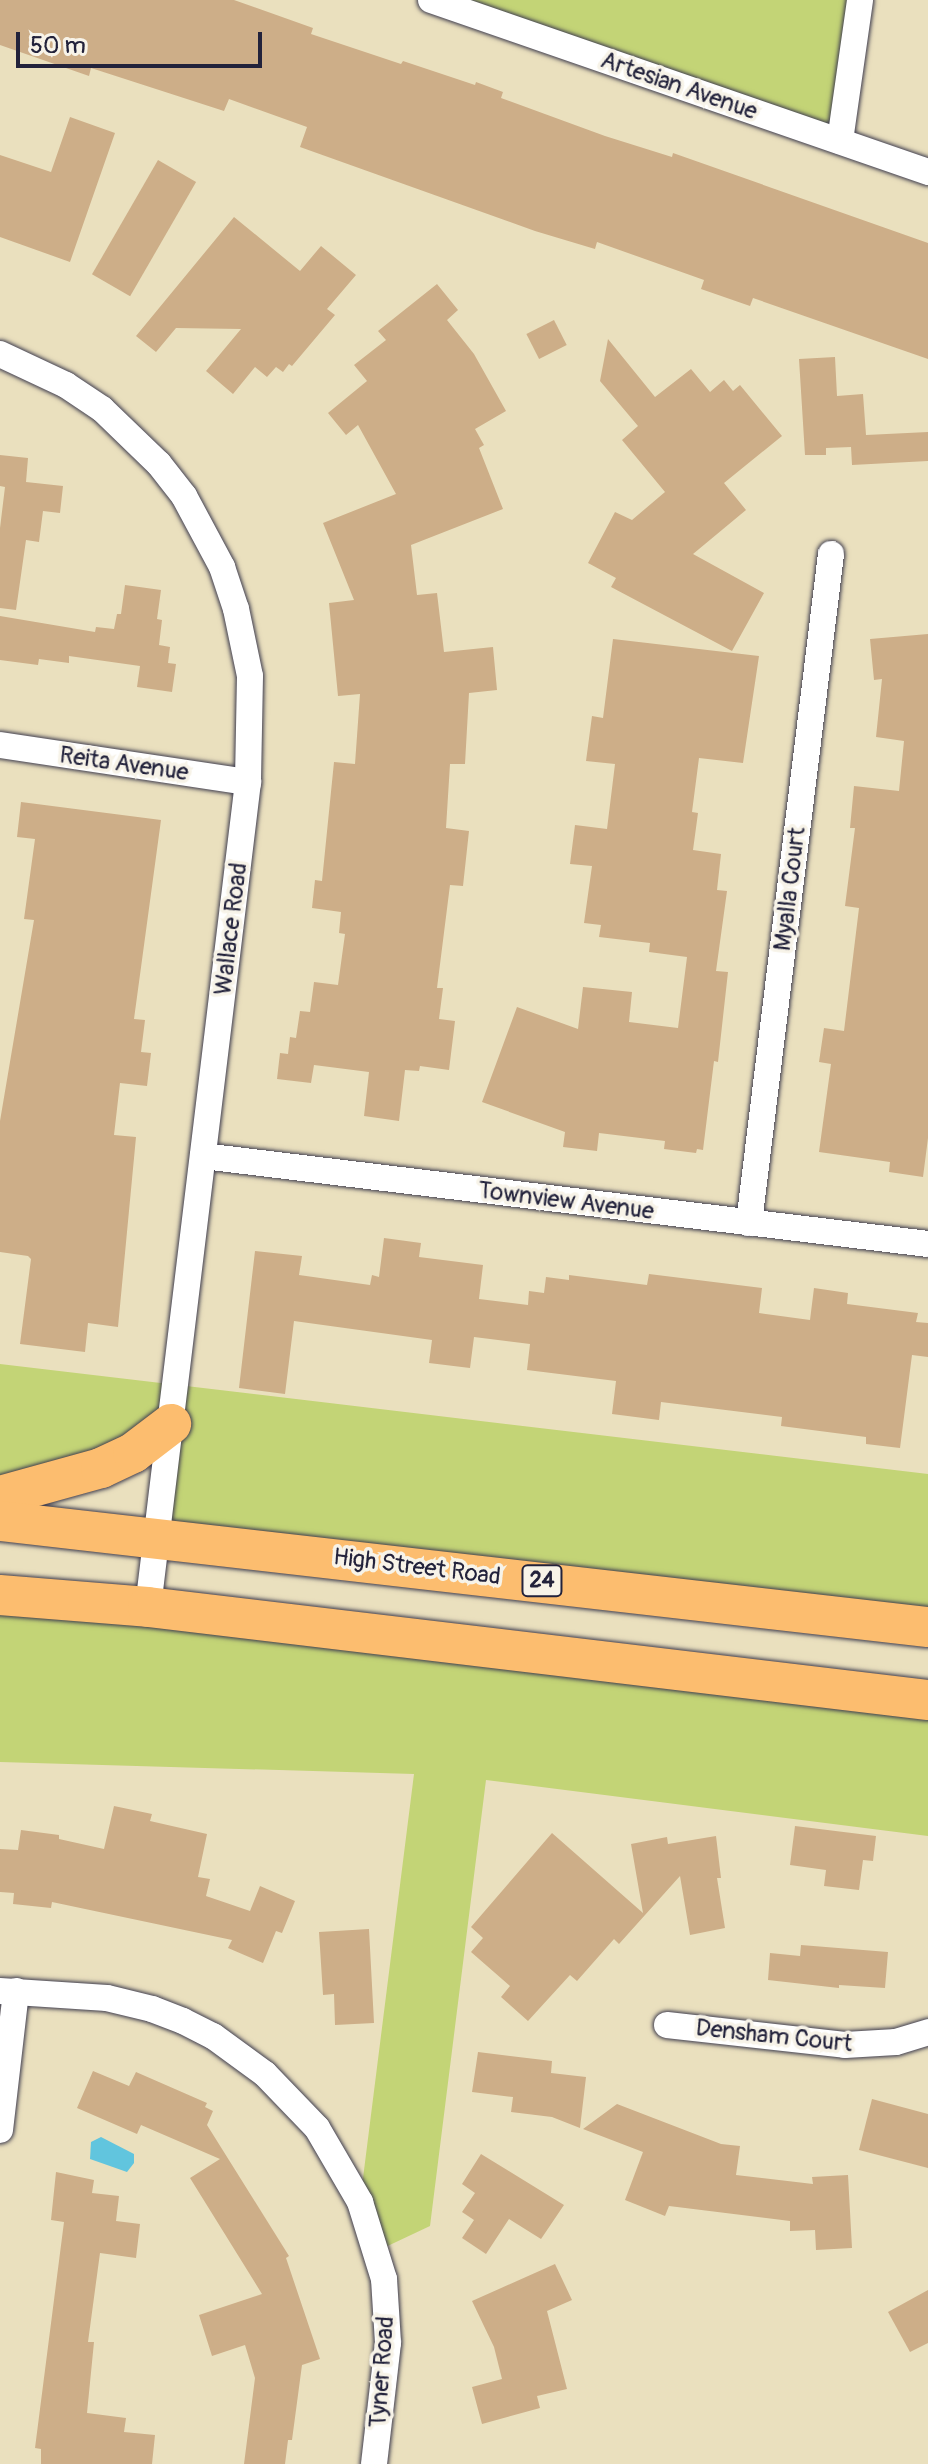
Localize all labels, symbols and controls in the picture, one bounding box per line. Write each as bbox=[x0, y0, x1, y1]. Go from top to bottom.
scale bar bbox=[20, 16, 266, 66]
text: 50 m bbox=[30, 31, 86, 60]
street label: Artesian Avenue bbox=[597, 46, 761, 126]
street label: Reita Avenue bbox=[58, 741, 190, 787]
street label: Myalla Court bbox=[768, 825, 812, 953]
street label: Wallace Road bbox=[209, 861, 253, 997]
street label: Townview Avenue bbox=[477, 1176, 655, 1226]
street label: High Street Road bbox=[332, 1542, 502, 1592]
road number: 24 bbox=[520, 1563, 564, 1599]
street label: Densham Court bbox=[694, 2013, 854, 2059]
street label: Tyner Road bbox=[364, 2315, 400, 2429]

